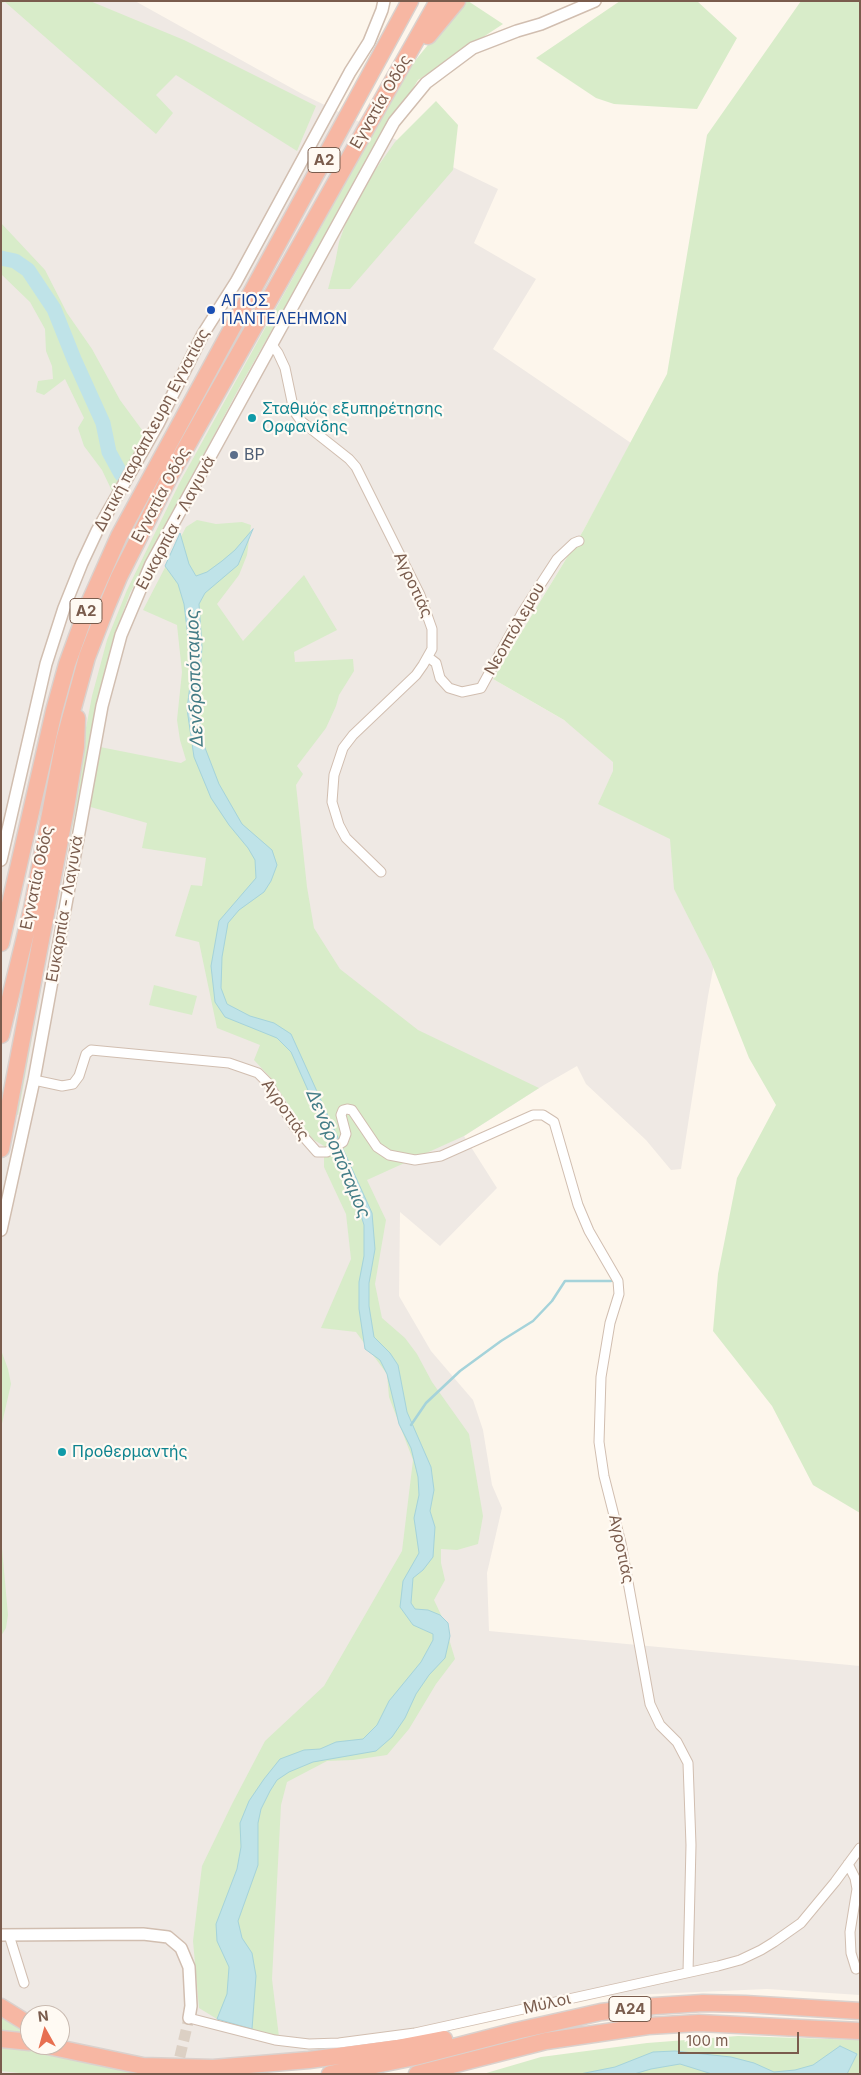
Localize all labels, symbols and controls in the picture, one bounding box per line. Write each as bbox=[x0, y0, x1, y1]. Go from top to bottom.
street label: Εγνατία Οδός bbox=[346, 51, 416, 153]
road number: Α2 bbox=[308, 148, 340, 172]
place label: ΑΓΙΟΣ ΠΑΝΤΕΛΕΗΜΩΝ bbox=[221, 291, 347, 329]
marker: ΑΓΙΟΣ ΠΑΝΤΕΛΕΗΜΩΝ bbox=[205, 304, 217, 316]
street label: Δυτική παράπλευρη Εγνατίας bbox=[90, 325, 214, 535]
place label: Σταθμός εξυπηρέτησης Ορφανίδης bbox=[262, 399, 443, 437]
marker: Σταθμός εξυπηρέτησης Ορφανίδης bbox=[246, 412, 258, 424]
street label: Εγνατία Οδός bbox=[128, 444, 194, 546]
place label: BP bbox=[244, 445, 265, 465]
marker: BP bbox=[228, 449, 240, 461]
street label: Ευκαρπία - Λαγυνά bbox=[133, 453, 219, 593]
street label: Αγροτιάς bbox=[389, 549, 437, 621]
street label: Νεοπτόλεμου bbox=[481, 579, 549, 679]
road number: Α2 bbox=[70, 598, 102, 624]
water label: Δενδροπόταμος bbox=[182, 609, 208, 747]
street label: Εγνατία Οδός bbox=[17, 824, 57, 932]
street label: Ευκαρπία - Λαγυνά bbox=[43, 834, 87, 984]
street label: Αγροτιάς bbox=[257, 1076, 313, 1144]
water label: Δενδροπόταμος bbox=[301, 1086, 375, 1222]
place label: Προθερμαντής bbox=[72, 1442, 188, 1462]
marker: Προθερμαντής bbox=[56, 1446, 68, 1458]
street label: Αγροτιάς bbox=[604, 1513, 638, 1585]
street label: Μύλοι bbox=[521, 1989, 573, 2019]
road number: Α24 bbox=[609, 1996, 651, 2022]
north arrow bbox=[20, 2005, 70, 2055]
text: N bbox=[37, 2007, 50, 2025]
scale bar bbox=[681, 2022, 802, 2054]
text: 100 m bbox=[686, 2031, 728, 2050]

